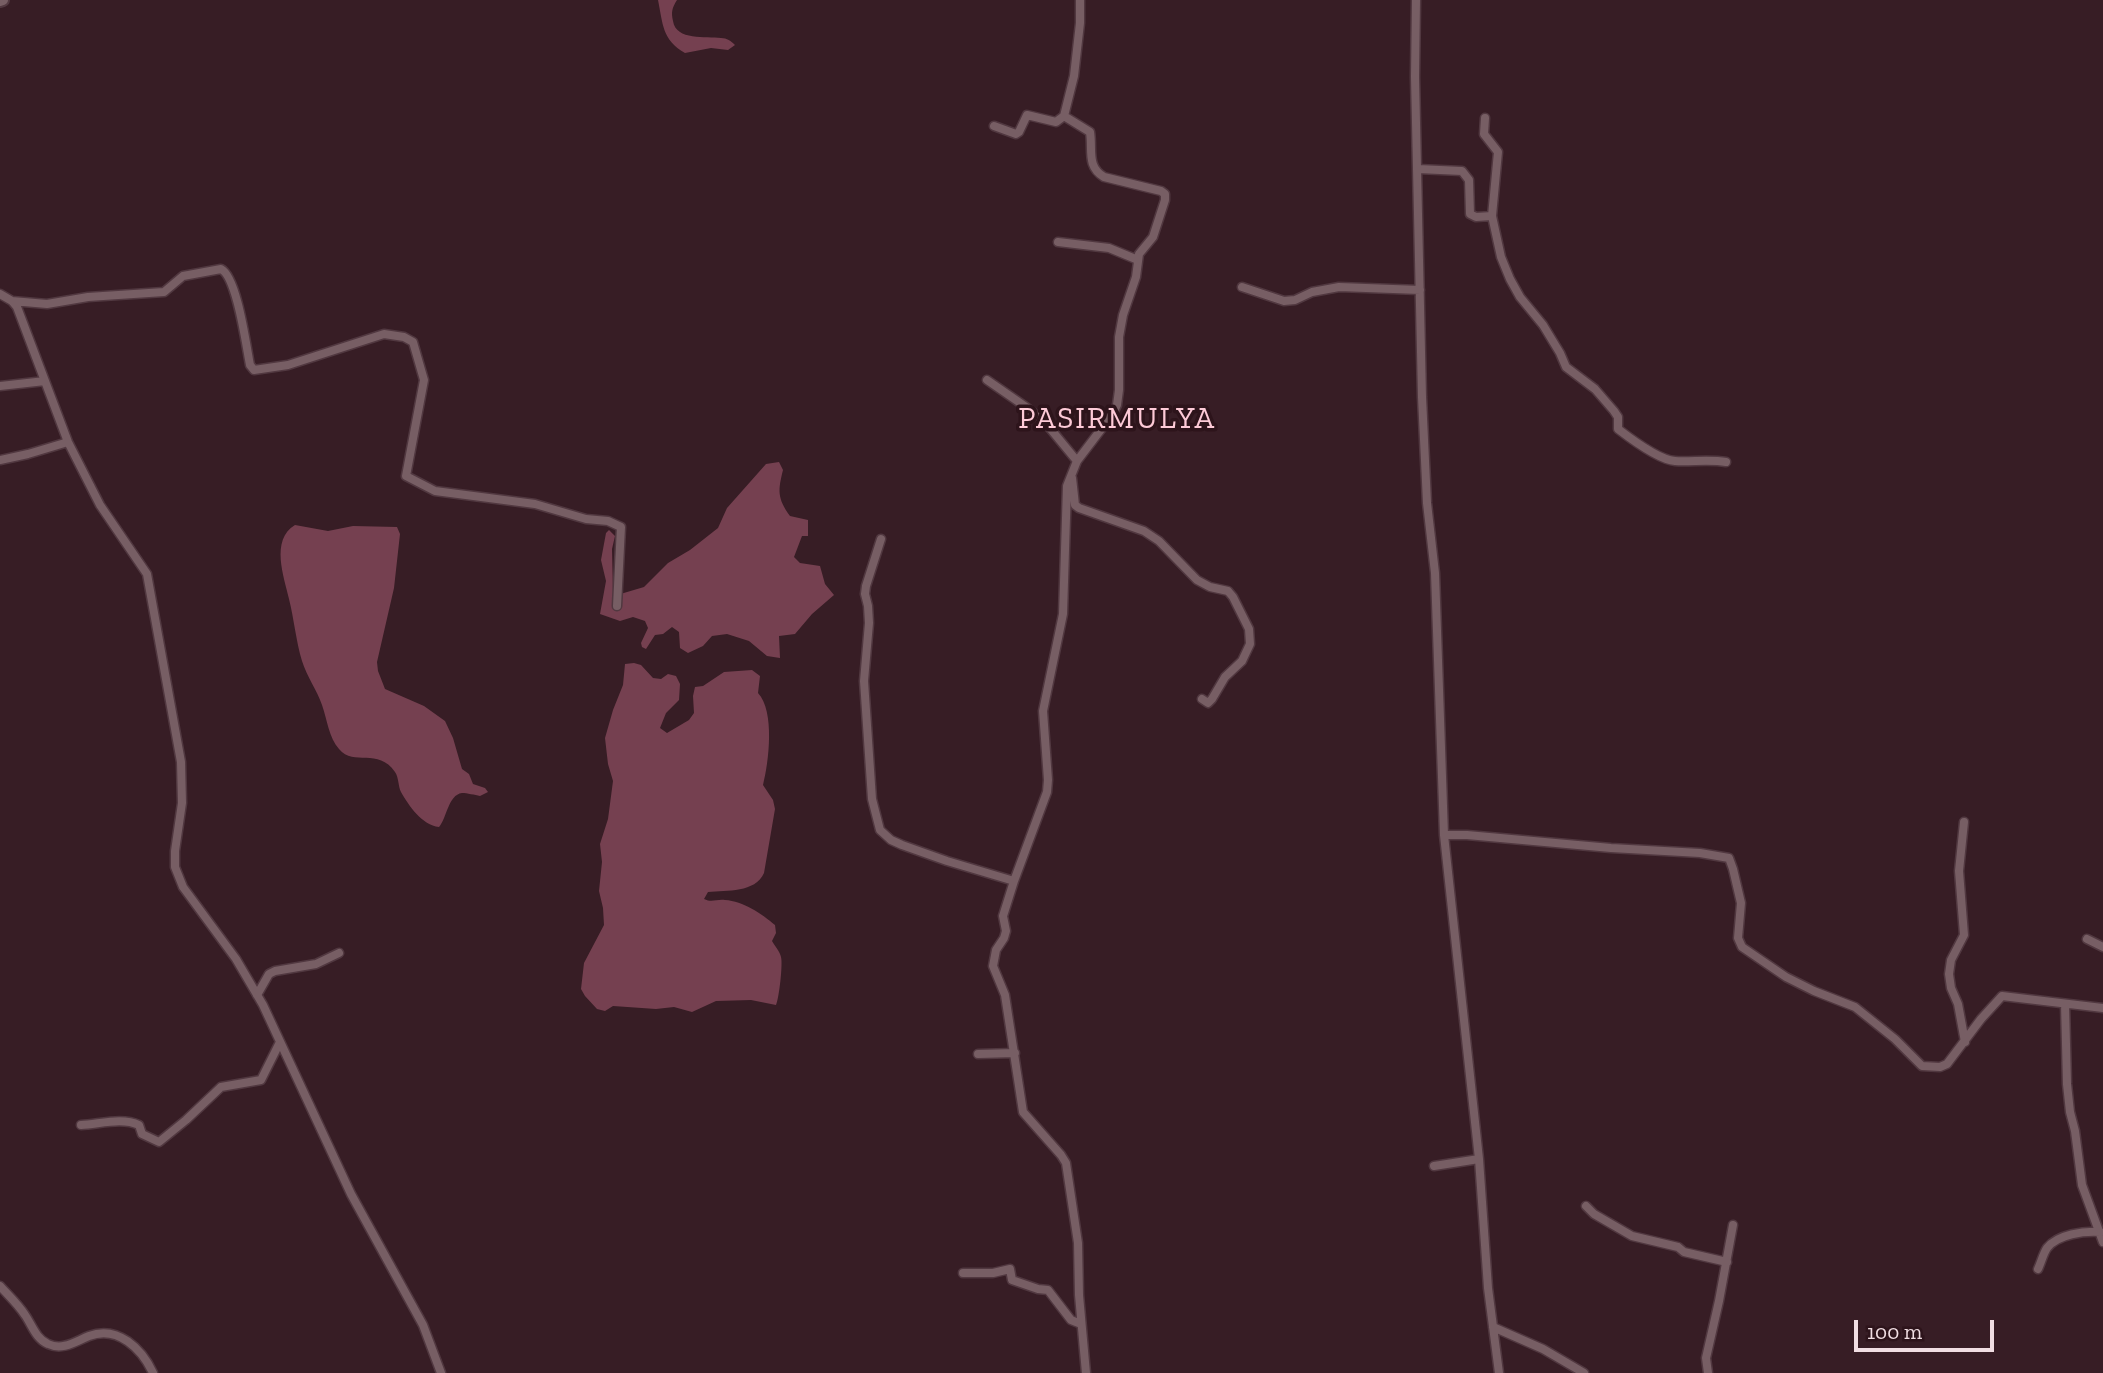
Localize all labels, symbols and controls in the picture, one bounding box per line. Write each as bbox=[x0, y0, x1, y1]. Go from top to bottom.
district label: PASIRMULYA bbox=[1019, 401, 1215, 437]
scale bar bbox=[1858, 1306, 1998, 1350]
text: 100 m bbox=[1867, 1319, 1922, 1344]

